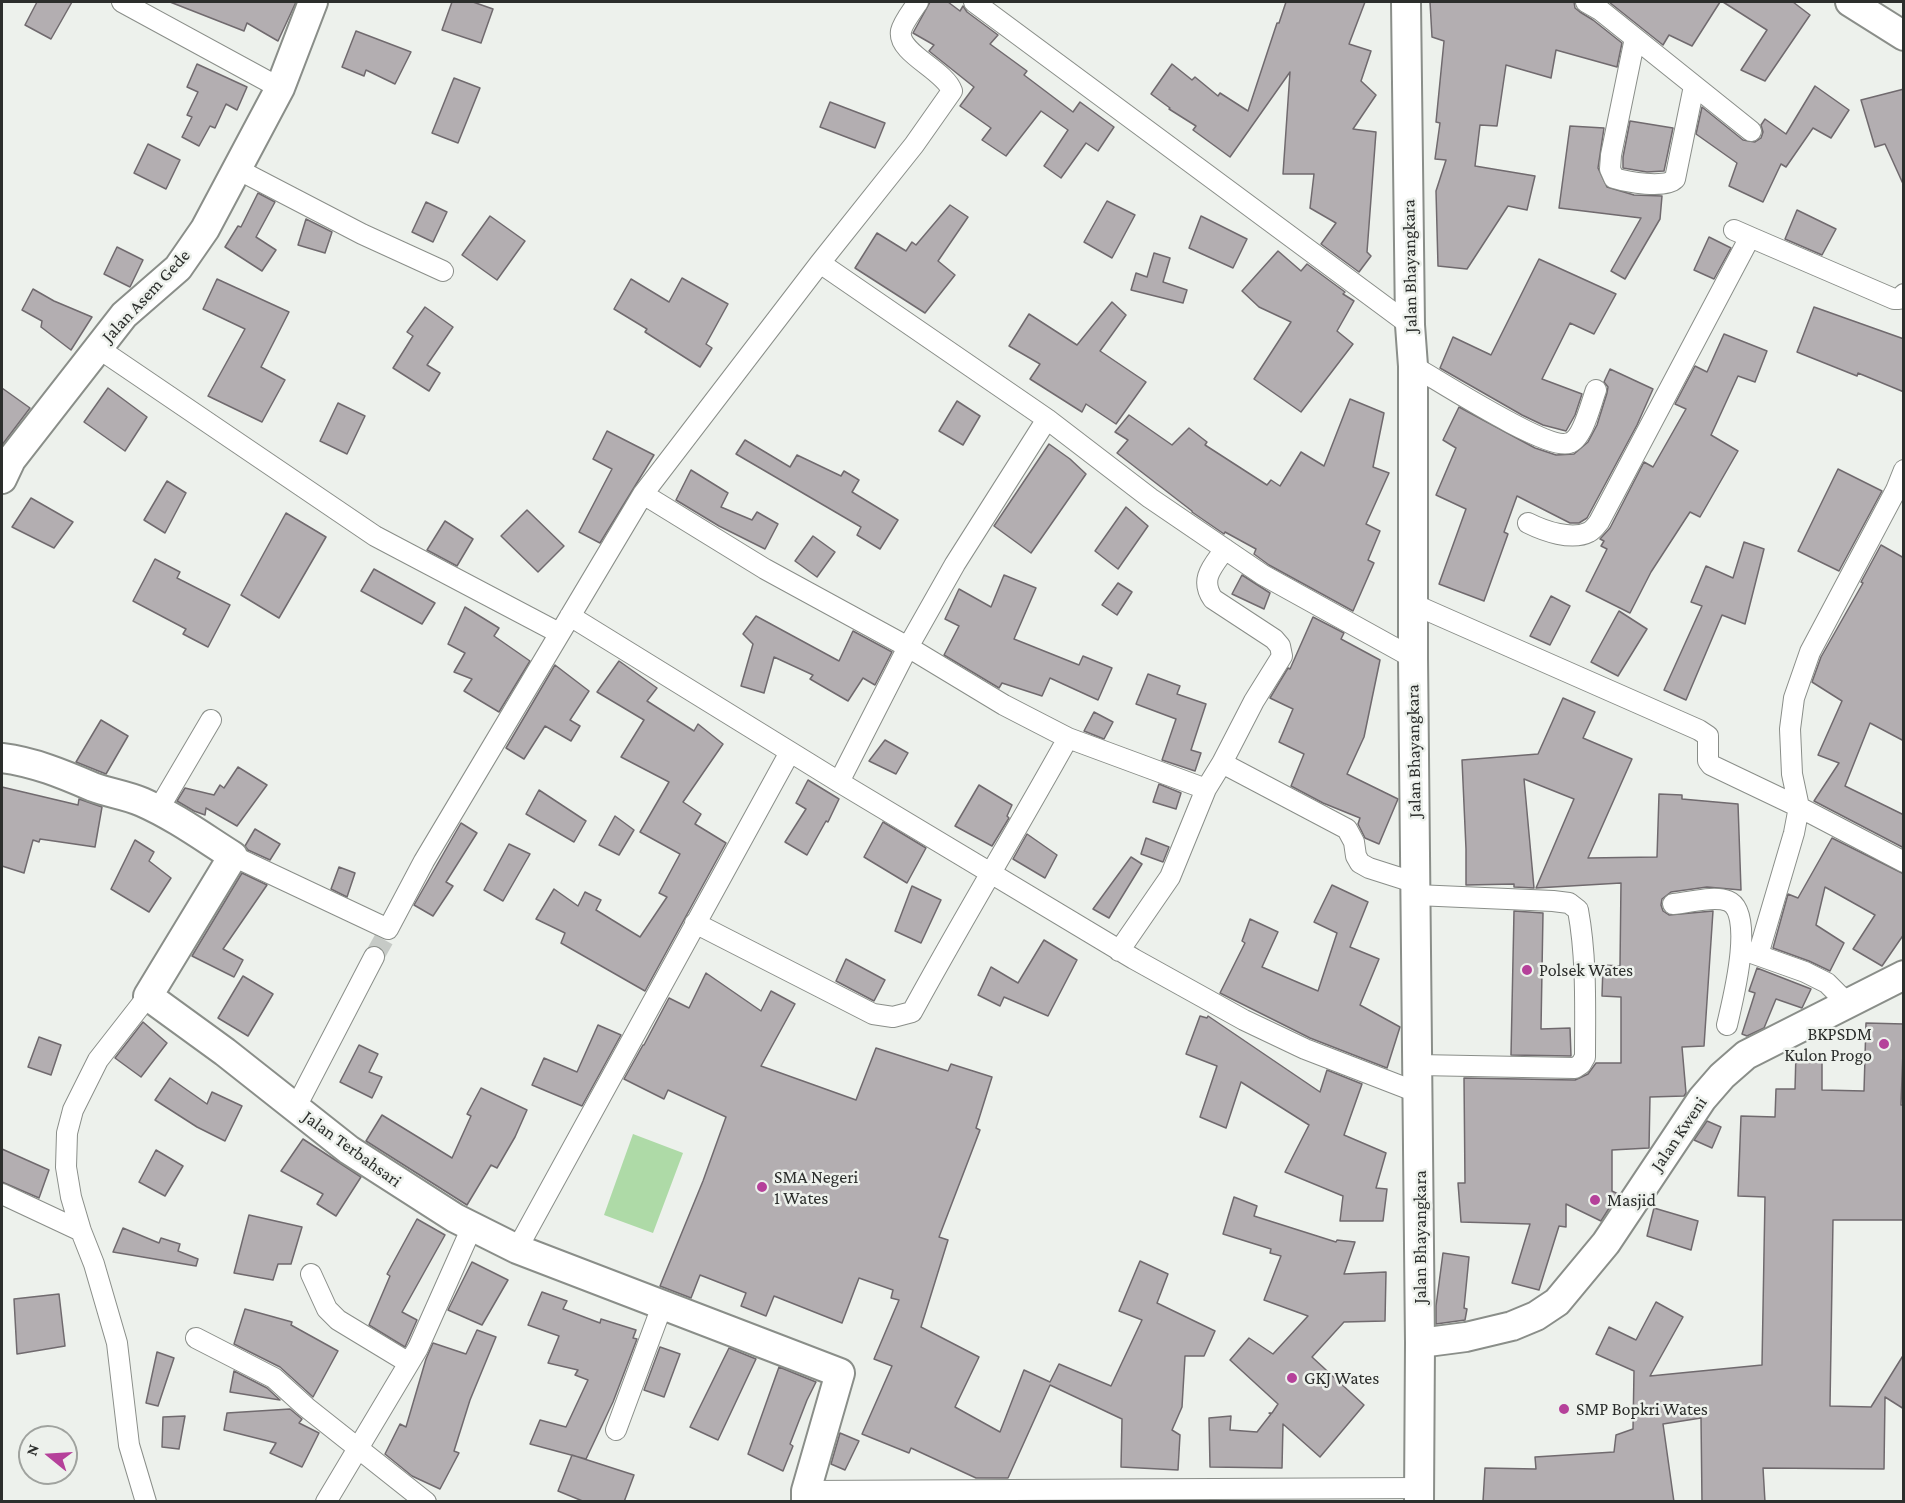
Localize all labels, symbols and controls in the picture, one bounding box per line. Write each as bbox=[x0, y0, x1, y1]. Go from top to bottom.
street label: Jalan Bhayangkara bbox=[1398, 199, 1422, 333]
street label: Jalan Asem Gede bbox=[97, 245, 195, 347]
street label: Jalan Bhayangkara bbox=[1402, 684, 1426, 818]
place label: Polsek Wates bbox=[1539, 959, 1633, 981]
marker: Polsek Wates bbox=[1520, 963, 1534, 977]
place label: BKPSDM Kulon Progo bbox=[1784, 1023, 1872, 1066]
marker: BKPSDM Kulon Progo bbox=[1877, 1037, 1891, 1051]
street label: Jalan Kweni bbox=[1646, 1093, 1712, 1175]
street label: Jalan Terbahsari bbox=[298, 1106, 406, 1192]
place label: SMA Negeri 1 Wates bbox=[774, 1166, 858, 1208]
street label: Jalan Bhayangkara bbox=[1409, 1170, 1431, 1304]
marker: SMA Negeri 1 Wates bbox=[755, 1180, 769, 1194]
place label: Masjid bbox=[1607, 1189, 1656, 1211]
marker: Masjid bbox=[1588, 1193, 1602, 1207]
place label: GKJ Wates bbox=[1304, 1367, 1379, 1389]
marker: GKJ Wates bbox=[1285, 1371, 1299, 1385]
place label: SMP Bopkri Wates bbox=[1576, 1398, 1708, 1420]
marker: SMP Bopkri Wates bbox=[1557, 1402, 1571, 1416]
north arrow bbox=[18, 1425, 78, 1485]
text: N bbox=[23, 1442, 42, 1458]

